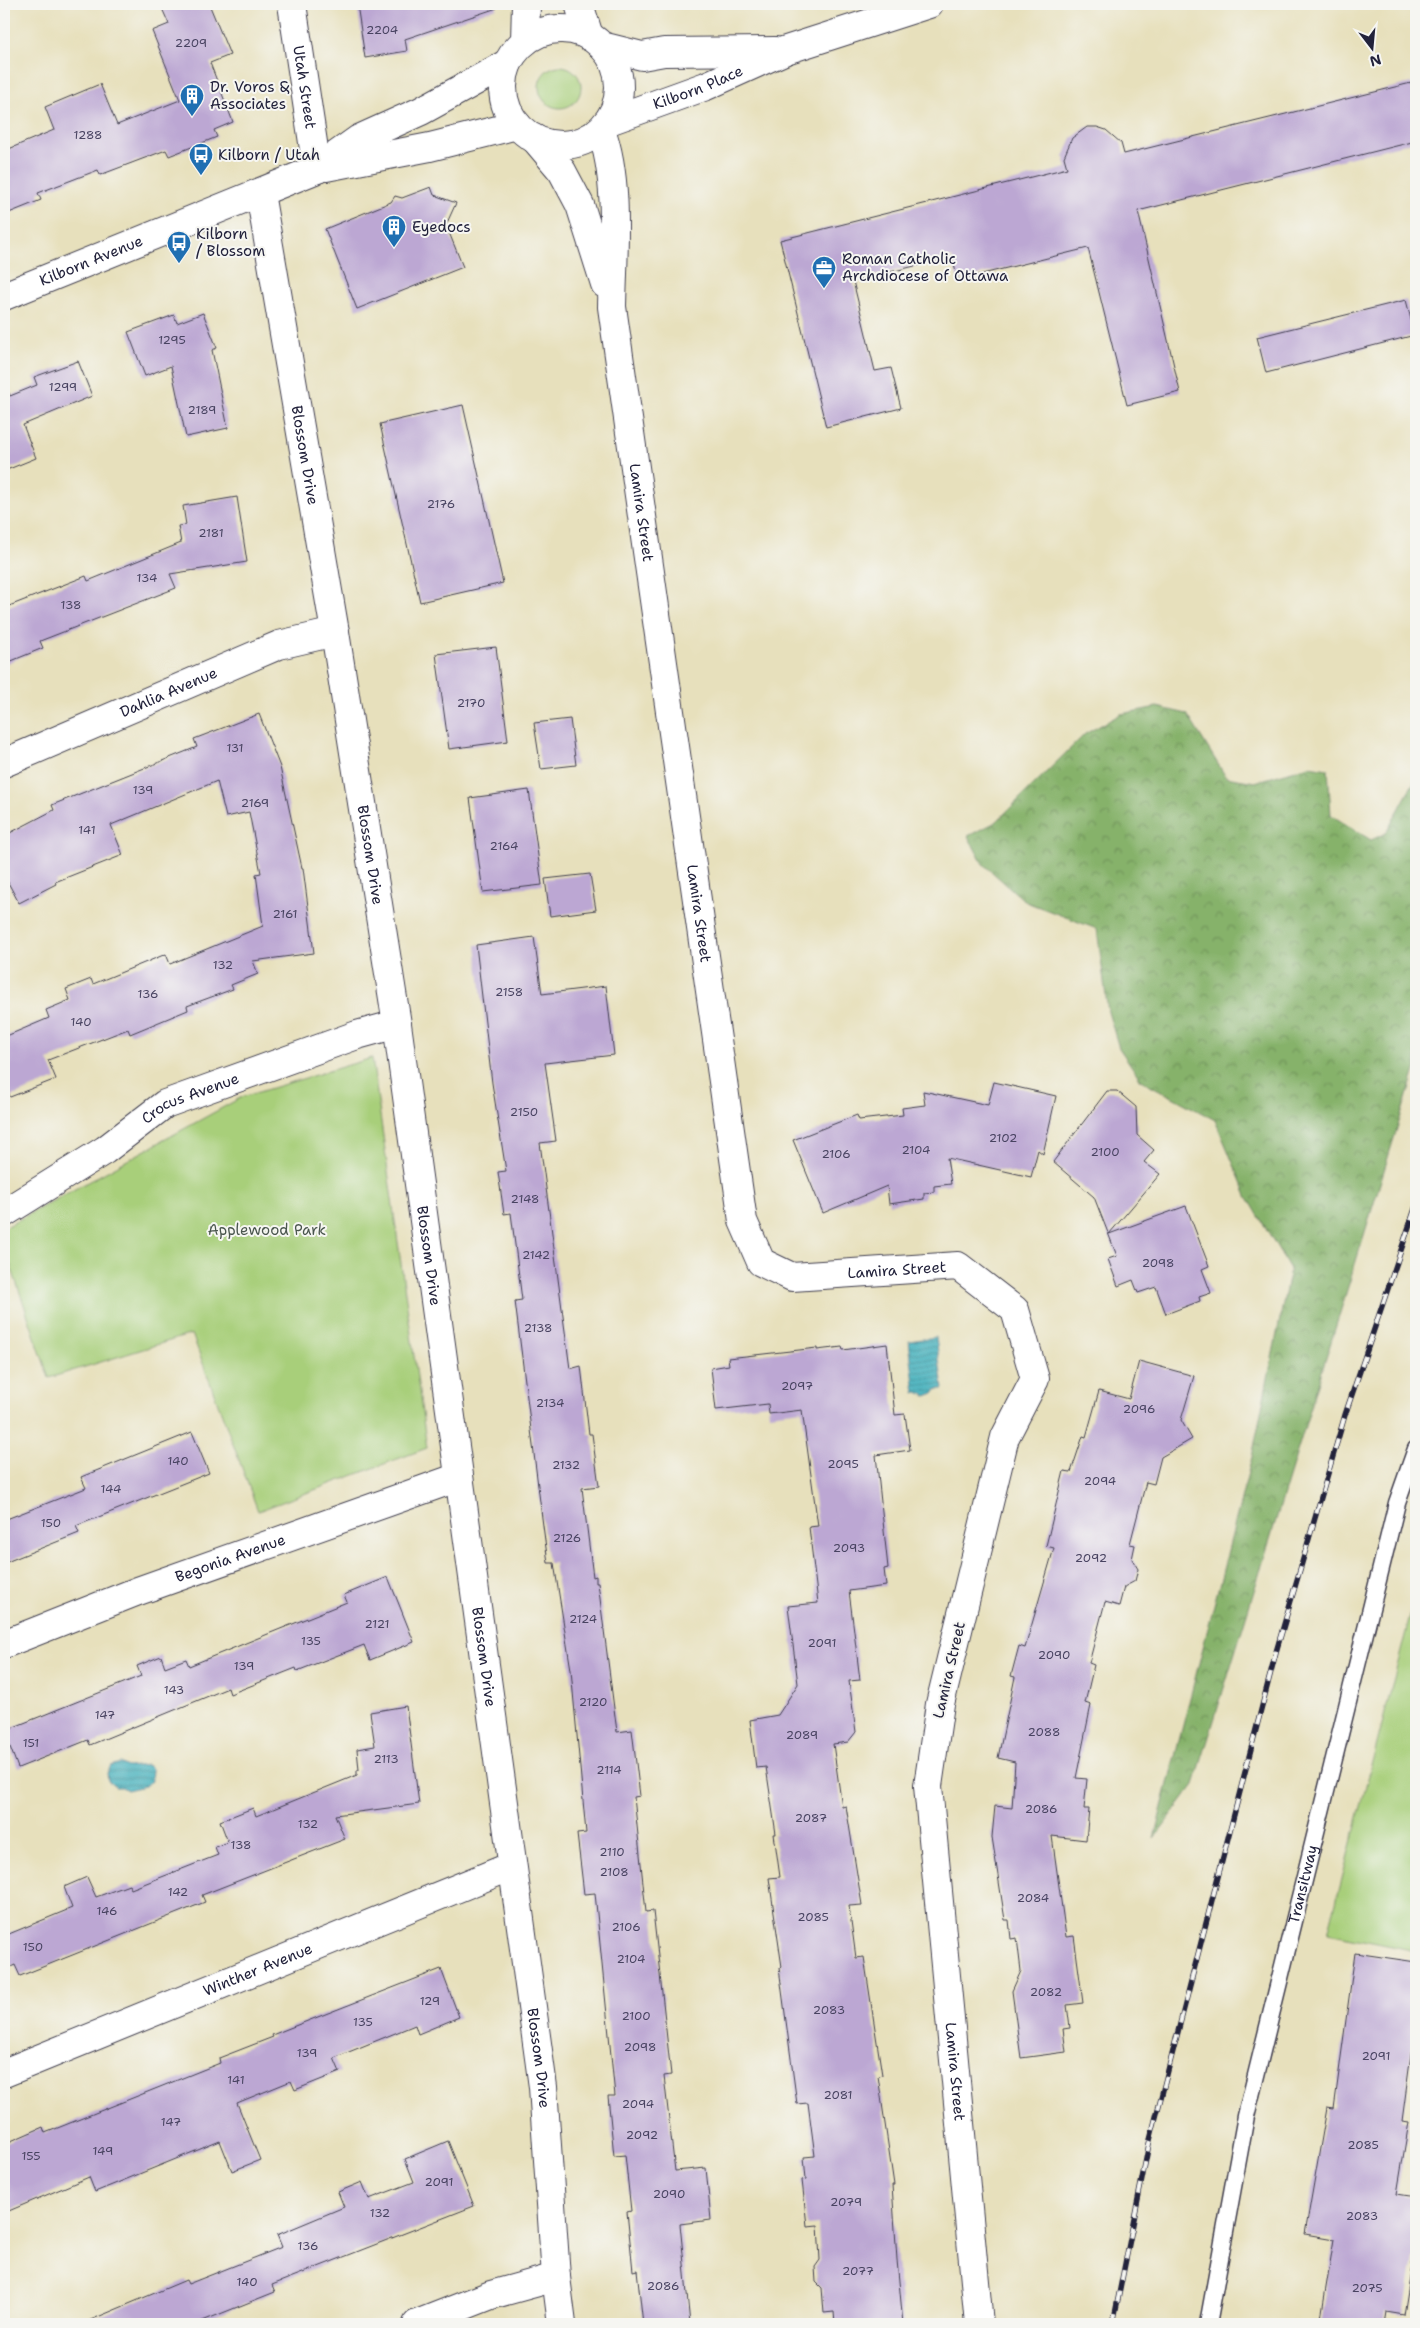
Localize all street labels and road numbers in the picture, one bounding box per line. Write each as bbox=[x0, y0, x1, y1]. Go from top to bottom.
street label: Utah Street bbox=[288, 44, 321, 130]
street label: Kilborn Place bbox=[650, 61, 746, 114]
street label: Kilborn Avenue bbox=[36, 231, 146, 291]
street label: Blossom Drive bbox=[286, 404, 323, 507]
street label: Lamira Street bbox=[625, 462, 658, 563]
street label: Dahlia Avenue bbox=[117, 663, 220, 722]
street label: Blossom Drive bbox=[353, 804, 388, 906]
street label: Lamira Street bbox=[682, 863, 716, 964]
street label: Crocus Avenue bbox=[137, 1068, 242, 1128]
street label: Blossom Drive bbox=[412, 1204, 446, 1307]
street label: Lamira Street bbox=[847, 1257, 947, 1283]
street label: Begonia Avenue bbox=[172, 1529, 288, 1587]
street label: Blossom Drive bbox=[467, 1606, 501, 1708]
street label: Lamira Street bbox=[928, 1620, 970, 1720]
street label: Transitway bbox=[1284, 1843, 1322, 1926]
street label: Winther Avenue bbox=[200, 1938, 315, 2001]
street label: Blossom Drive bbox=[522, 2007, 554, 2109]
street label: Lamira Street bbox=[940, 2021, 970, 2122]

